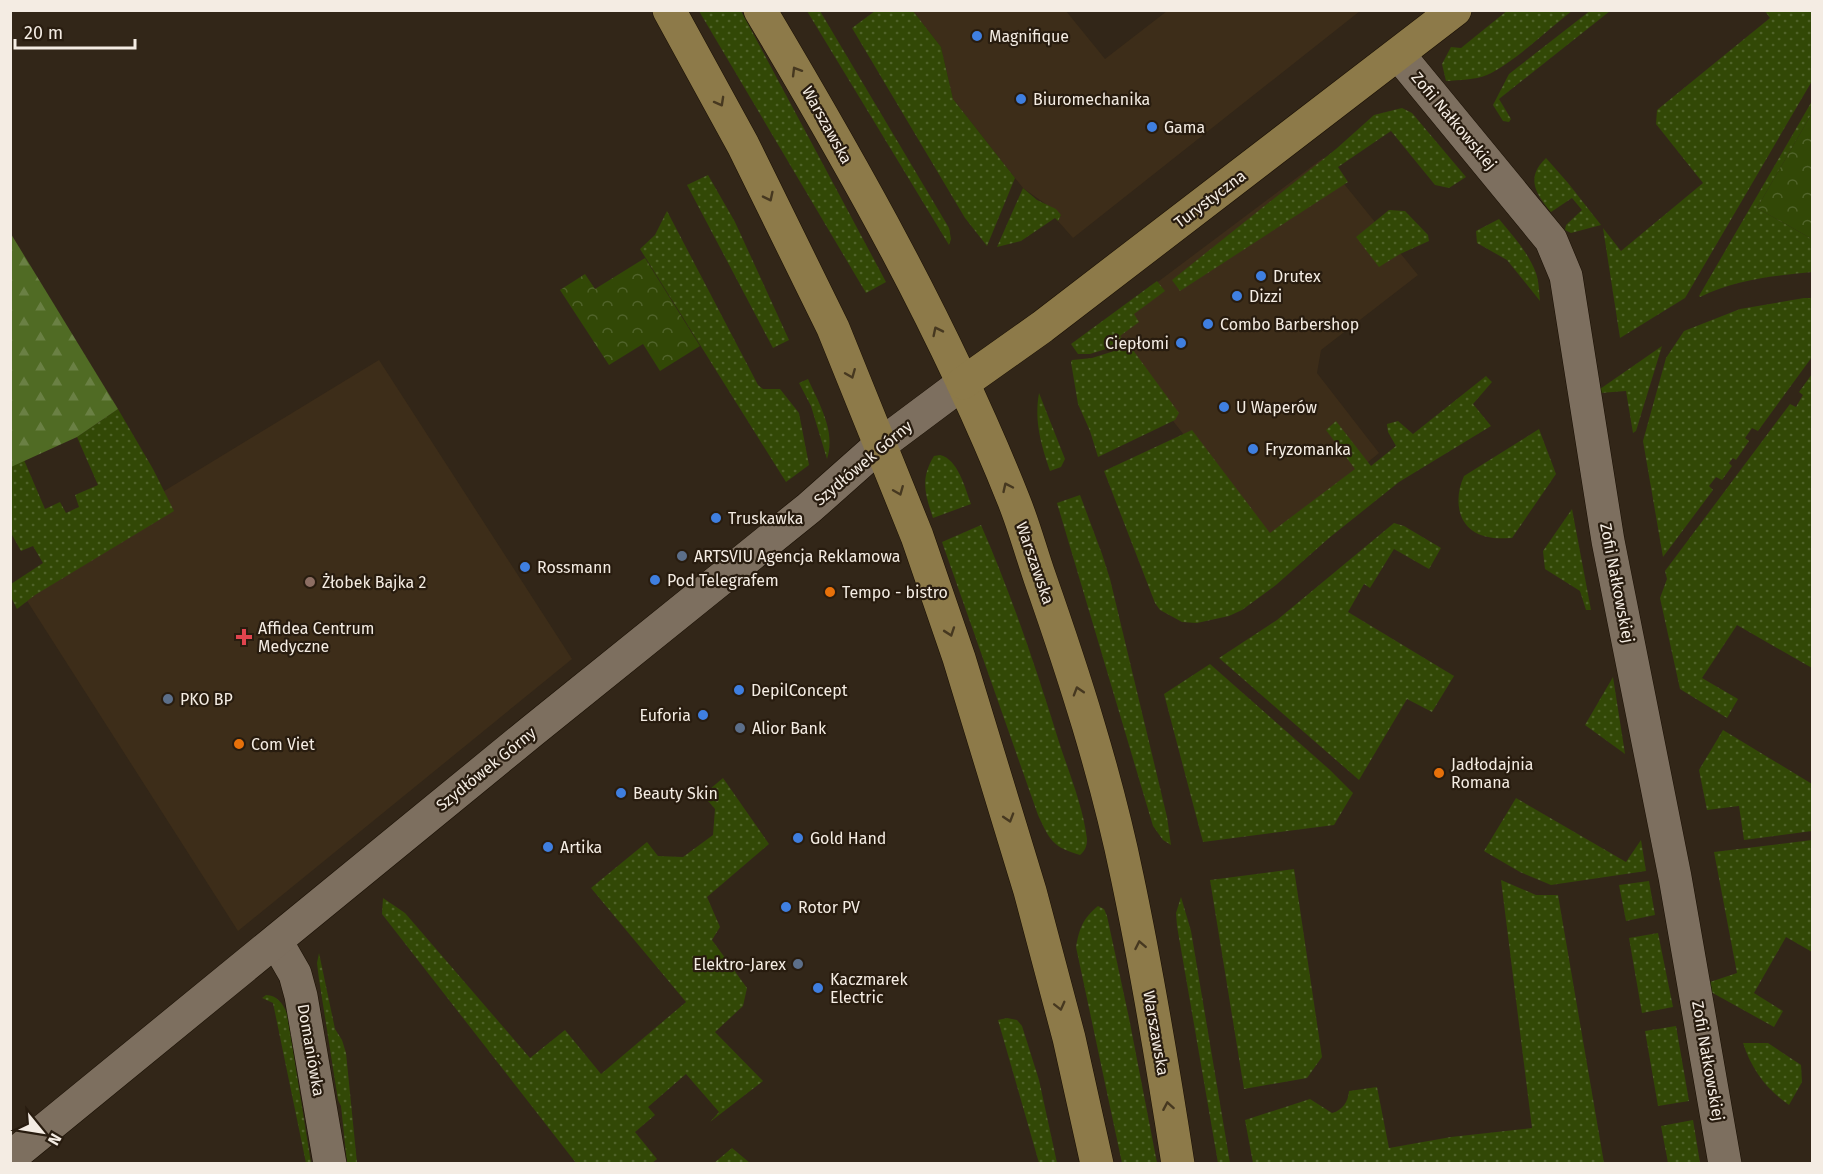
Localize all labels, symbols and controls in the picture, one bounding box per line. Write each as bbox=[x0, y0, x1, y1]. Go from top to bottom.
scale bar bbox=[15, 12, 135, 50]
text: 20 m bbox=[24, 22, 63, 44]
place label: Magnifique bbox=[989, 27, 1069, 46]
marker: Magnifique bbox=[970, 29, 984, 43]
one-way arrow bbox=[792, 67, 804, 77]
street label: Zofii Nałkowskiej bbox=[1408, 68, 1500, 174]
street label: Warszawska bbox=[798, 83, 856, 167]
place label: Biuromechanika bbox=[1033, 90, 1150, 109]
marker: Biuromechanika bbox=[1014, 92, 1028, 106]
one-way arrow bbox=[713, 96, 724, 107]
place label: Gama bbox=[1164, 118, 1205, 137]
marker: Gama bbox=[1145, 120, 1159, 134]
street label: Turystyczna bbox=[1171, 166, 1249, 232]
one-way arrow bbox=[762, 191, 773, 202]
place label: Drutex bbox=[1273, 267, 1321, 286]
marker: Drutex bbox=[1254, 269, 1268, 283]
place label: Dizzi bbox=[1249, 287, 1282, 306]
marker: Dizzi bbox=[1230, 289, 1244, 303]
place label: Combo Barbershop bbox=[1220, 315, 1359, 334]
marker: Combo Barbershop bbox=[1201, 317, 1215, 331]
one-way arrow bbox=[933, 326, 945, 337]
place label: Ciepłomi bbox=[1105, 334, 1169, 353]
marker: Ciepłomi bbox=[1174, 336, 1188, 350]
one-way arrow bbox=[844, 368, 856, 379]
place label: U Waperów bbox=[1236, 398, 1318, 417]
marker: U Waperów bbox=[1217, 400, 1231, 414]
street label: Szydłówek Górny bbox=[810, 416, 916, 510]
place label: Fryzomanka bbox=[1265, 440, 1351, 459]
marker: Fryzomanka bbox=[1246, 442, 1260, 456]
one-way arrow bbox=[1003, 482, 1015, 493]
one-way arrow bbox=[892, 484, 904, 495]
place label: Truskawka bbox=[728, 509, 803, 528]
marker: Truskawka bbox=[709, 511, 723, 525]
street label: Warszawska bbox=[1012, 519, 1058, 607]
street label: Zofii Nałkowskiej bbox=[1596, 521, 1638, 645]
place label: ARTSVIU Agencja Reklamowa bbox=[694, 547, 900, 566]
marker: ARTSVIU Agencja Reklamowa bbox=[675, 549, 689, 563]
place label: Rossmann bbox=[537, 558, 612, 577]
marker: Rossmann bbox=[518, 560, 532, 574]
place label: Pod Telegrafem bbox=[667, 571, 779, 590]
place label: Żłobek Bajka 2 bbox=[322, 572, 426, 592]
marker: Pod Telegrafem bbox=[648, 573, 662, 587]
marker: Żłobek Bajka 2 bbox=[303, 575, 317, 589]
place label: Tempo - bistro bbox=[842, 583, 948, 602]
marker: Tempo - bistro bbox=[823, 585, 837, 599]
place label: Affidea Centrum Medyczne bbox=[258, 619, 375, 656]
one-way arrow bbox=[942, 626, 955, 637]
marker: Affidea Centrum Medyczne bbox=[235, 628, 253, 646]
place label: DepilConcept bbox=[751, 681, 848, 700]
marker: DepilConcept bbox=[732, 683, 746, 697]
one-way arrow bbox=[1073, 686, 1085, 697]
place label: PKO BP bbox=[180, 690, 233, 709]
marker: PKO BP bbox=[161, 692, 175, 706]
place label: Euforia bbox=[639, 706, 691, 725]
marker: Euforia bbox=[696, 708, 710, 722]
place label: Alior Bank bbox=[752, 719, 827, 738]
marker: Alior Bank bbox=[733, 721, 747, 735]
street label: Szydłówek Górny bbox=[432, 723, 540, 815]
place label: Com Viet bbox=[251, 735, 315, 754]
marker: Com Viet bbox=[232, 737, 246, 751]
place label: Jadłodajnia Romana bbox=[1451, 755, 1534, 792]
marker: Jadłodajnia Romana bbox=[1432, 766, 1446, 780]
place label: Beauty Skin bbox=[633, 784, 718, 803]
marker: Beauty Skin bbox=[614, 786, 628, 800]
one-way arrow bbox=[1002, 812, 1014, 822]
place label: Gold Hand bbox=[810, 829, 886, 848]
marker: Gold Hand bbox=[791, 831, 805, 845]
place label: Artika bbox=[560, 838, 602, 857]
marker: Artika bbox=[541, 840, 555, 854]
place label: Rotor PV bbox=[798, 898, 860, 917]
marker: Rotor PV bbox=[779, 900, 793, 914]
one-way arrow bbox=[1134, 940, 1147, 950]
place label: Elektro-Jarex bbox=[693, 955, 786, 974]
marker: Elektro-Jarex bbox=[791, 957, 805, 971]
place label: Kaczmarek Electric bbox=[830, 970, 908, 1007]
marker: Kaczmarek Electric bbox=[811, 981, 825, 995]
street label: Warszawska bbox=[1139, 989, 1173, 1077]
street label: Zofii Nałkowskiej bbox=[1688, 999, 1728, 1123]
one-way arrow bbox=[1053, 1000, 1066, 1010]
street label: Domaniówka bbox=[294, 1002, 328, 1098]
one-way arrow bbox=[1163, 1101, 1175, 1110]
north arrow bbox=[12, 1102, 72, 1162]
text: N bbox=[44, 1130, 65, 1149]

